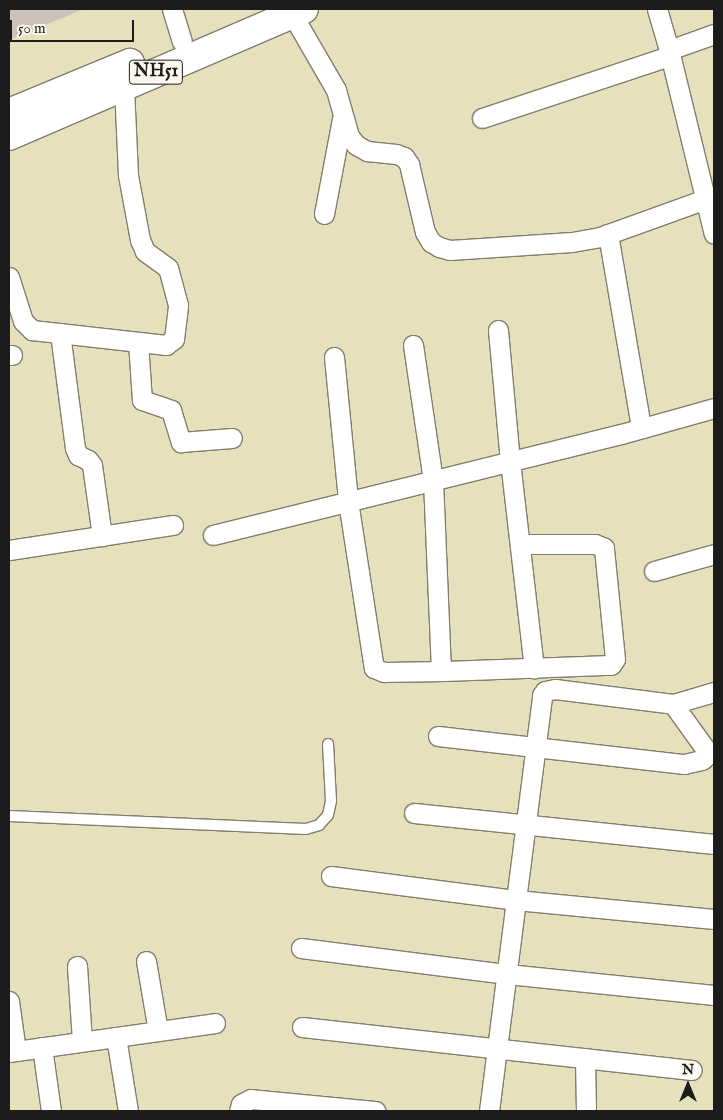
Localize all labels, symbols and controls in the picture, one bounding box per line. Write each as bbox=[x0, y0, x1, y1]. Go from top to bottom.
scale bar bbox=[12, 10, 136, 42]
text: 50 m bbox=[18, 19, 46, 38]
road number: NH51 bbox=[128, 56, 184, 88]
north arrow bbox=[663, 1060, 713, 1110]
text: N bbox=[682, 1061, 694, 1079]

